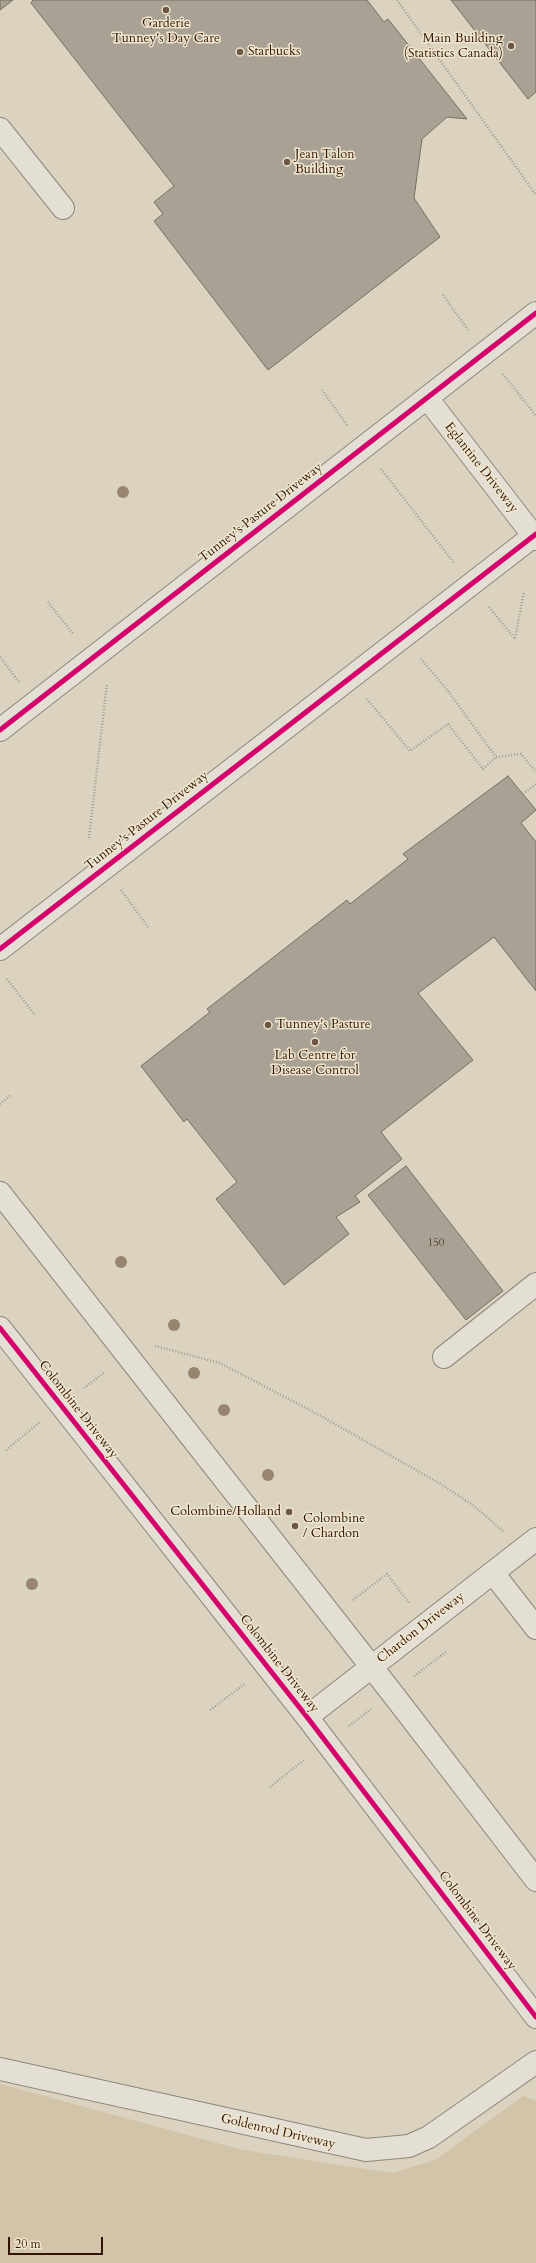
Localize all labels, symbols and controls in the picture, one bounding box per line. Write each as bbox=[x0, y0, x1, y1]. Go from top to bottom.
marker: Garderie Tunney's Day Care bbox=[161, 5, 171, 15]
place label: Garderie Tunney's Day Care bbox=[112, 16, 220, 47]
place label: Main Building (Statistics Canada) bbox=[404, 31, 503, 62]
marker: Main Building (Statistics Canada) bbox=[506, 41, 516, 51]
place label: Starbucks bbox=[248, 44, 300, 60]
marker: Starbucks bbox=[235, 47, 245, 57]
place label: Jean Talon Building bbox=[295, 147, 355, 178]
marker: Jean Talon Building bbox=[282, 157, 292, 167]
street label: Eglantine Driveway bbox=[441, 420, 521, 516]
street label: Tunney's Pasture Driveway bbox=[196, 460, 326, 566]
street label: Tunney's Pasture Driveway bbox=[82, 768, 212, 874]
place label: Tunney's Pasture bbox=[276, 1017, 371, 1033]
marker: Tunney's Pasture bbox=[263, 1020, 273, 1030]
marker: Lab Centre for Disease Control bbox=[310, 1037, 320, 1047]
place label: Lab Centre for Disease Control bbox=[271, 1048, 359, 1079]
house number: 150 bbox=[428, 1236, 444, 1250]
street label: Colombine Driveway bbox=[35, 1358, 121, 1462]
place label: Colombine/Holland bbox=[170, 1504, 281, 1520]
marker: Colombine/Holland bbox=[284, 1507, 294, 1517]
place label: Colombine / Chardon bbox=[303, 1511, 365, 1542]
marker: Colombine / Chardon bbox=[290, 1521, 300, 1531]
street label: Chardon Driveway bbox=[374, 1589, 468, 1667]
street label: Colombine Driveway bbox=[236, 1612, 322, 1716]
street label: Colombine Driveway bbox=[435, 1868, 519, 1974]
street label: Goldenrod Driveway bbox=[219, 2111, 337, 2153]
scale bar bbox=[10, 2229, 105, 2255]
text: 20 m bbox=[15, 2236, 41, 2252]

